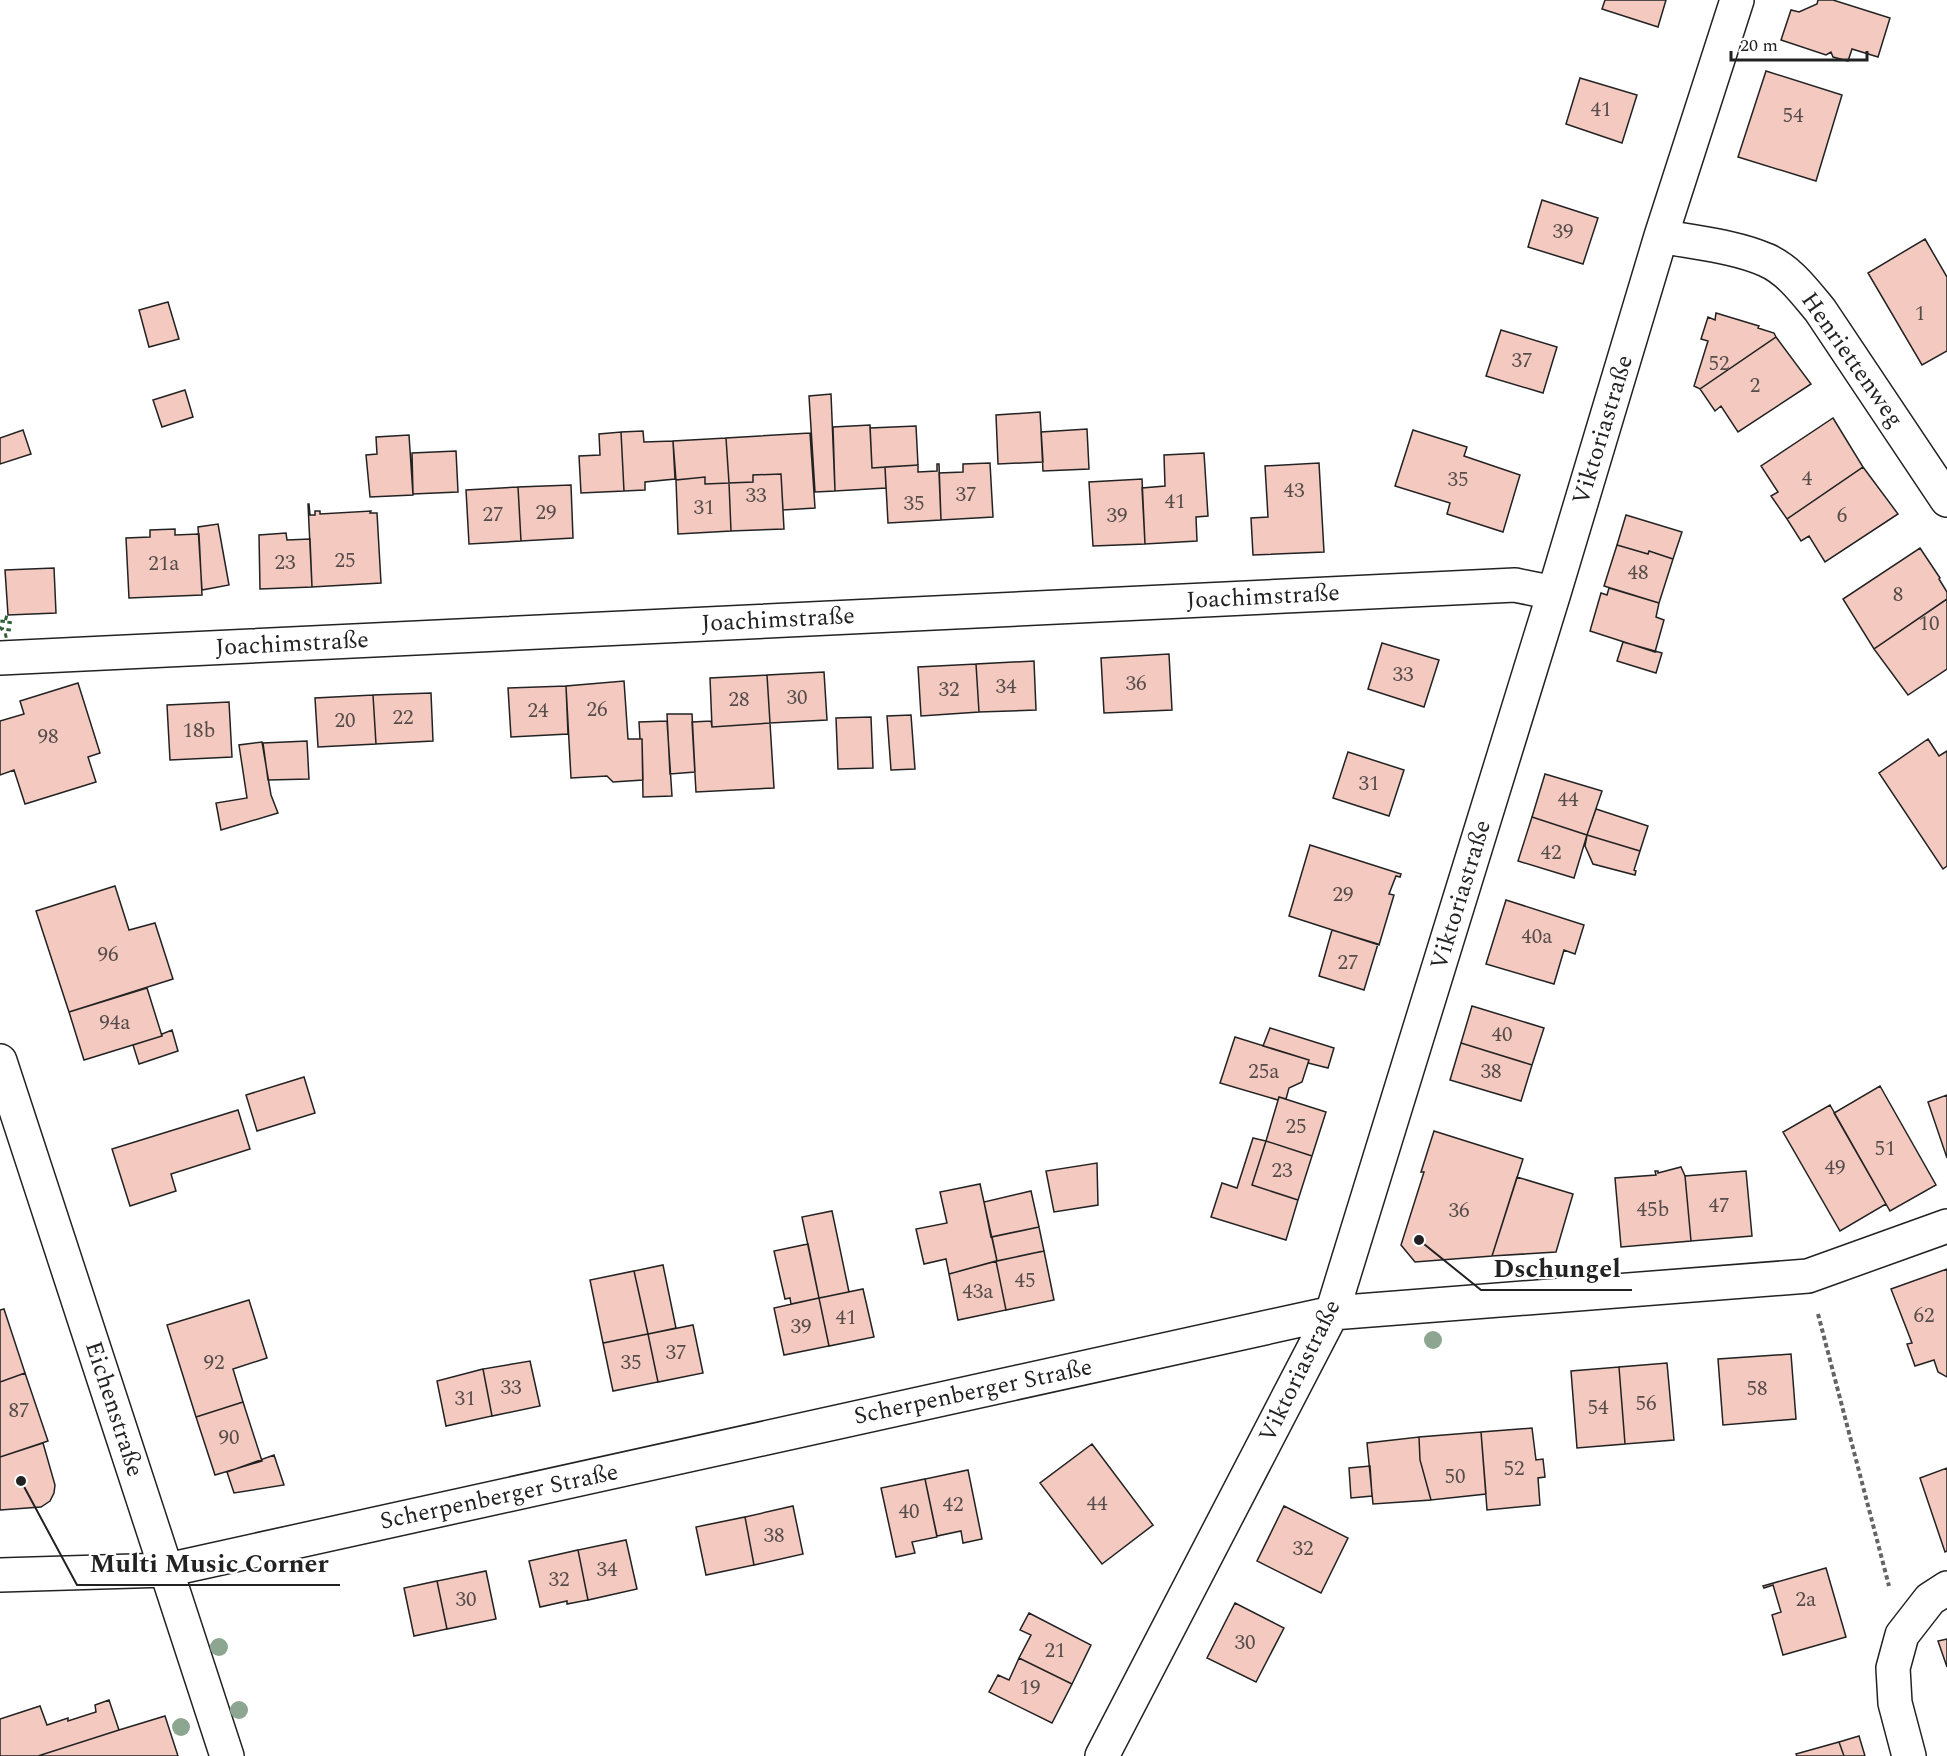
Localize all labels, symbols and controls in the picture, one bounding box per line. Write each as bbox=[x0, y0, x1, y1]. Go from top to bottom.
scale bar bbox=[1731, 24, 1868, 62]
text: 20 m bbox=[1740, 32, 1778, 59]
house number: 41 bbox=[1591, 94, 1612, 126]
house number: 54 bbox=[1783, 100, 1804, 132]
house number: 39 bbox=[1553, 216, 1574, 248]
street label: Henriettenweg bbox=[1792, 285, 1912, 435]
house number: 1 bbox=[1915, 298, 1925, 330]
house number: 37 bbox=[1512, 345, 1533, 377]
house number: 52 bbox=[1709, 348, 1730, 380]
street label: Viktoriastraße bbox=[1563, 351, 1643, 509]
house number: 2 bbox=[1750, 370, 1760, 402]
house number: 4 bbox=[1802, 463, 1813, 495]
house number: 35 bbox=[1448, 464, 1469, 496]
house number: 43 bbox=[1284, 475, 1305, 507]
house number: 37 bbox=[956, 479, 977, 511]
house number: 33 bbox=[746, 480, 767, 512]
house number: 41 bbox=[1165, 486, 1186, 518]
house number: 35 bbox=[904, 488, 925, 520]
house number: 31 bbox=[694, 492, 715, 524]
house number: 29 bbox=[536, 497, 557, 529]
house number: 27 bbox=[483, 499, 504, 531]
house number: 39 bbox=[1107, 500, 1128, 532]
house number: 6 bbox=[1837, 500, 1847, 532]
house number: 25 bbox=[335, 545, 356, 577]
house number: 23 bbox=[275, 547, 296, 579]
house number: 21a bbox=[148, 548, 180, 580]
house number: 48 bbox=[1628, 557, 1649, 589]
street label: Joachimstraße bbox=[1185, 575, 1341, 619]
house number: 8 bbox=[1893, 579, 1903, 611]
street label: Joachimstraße bbox=[700, 598, 856, 642]
house number: 10 bbox=[1919, 608, 1940, 640]
street label: Joachimstraße bbox=[214, 622, 370, 666]
house number: 33 bbox=[1393, 659, 1414, 691]
house number: 36 bbox=[1126, 668, 1147, 700]
house number: 34 bbox=[996, 671, 1017, 703]
house number: 32 bbox=[939, 674, 960, 706]
house number: 30 bbox=[787, 682, 808, 714]
house number: 28 bbox=[729, 684, 750, 716]
house number: 26 bbox=[587, 694, 608, 726]
house number: 24 bbox=[528, 695, 549, 727]
house number: 22 bbox=[393, 702, 414, 734]
house number: 20 bbox=[335, 705, 356, 737]
house number: 18b bbox=[183, 715, 215, 747]
house number: 98 bbox=[38, 721, 59, 753]
house number: 31 bbox=[1359, 768, 1380, 800]
house number: 44 bbox=[1558, 784, 1579, 816]
street label: Viktoriastraße bbox=[1421, 816, 1501, 974]
house number: 42 bbox=[1541, 837, 1562, 869]
house number: 29 bbox=[1333, 879, 1354, 911]
house number: 40a bbox=[1521, 921, 1553, 953]
house number: 96 bbox=[98, 939, 119, 971]
house number: 27 bbox=[1338, 947, 1359, 979]
house number: 94a bbox=[99, 1007, 131, 1039]
house number: 40 bbox=[1492, 1019, 1513, 1051]
house number: 25a bbox=[1248, 1056, 1280, 1088]
house number: 38 bbox=[1481, 1056, 1502, 1088]
house number: 25 bbox=[1286, 1111, 1307, 1143]
house number: 51 bbox=[1875, 1133, 1896, 1165]
house number: 49 bbox=[1825, 1152, 1846, 1184]
house number: 23 bbox=[1272, 1155, 1293, 1187]
house number: 47 bbox=[1709, 1190, 1730, 1222]
house number: 45b bbox=[1637, 1194, 1669, 1226]
house number: 36 bbox=[1449, 1195, 1470, 1227]
callout: Dschungel bbox=[1481, 1246, 1632, 1290]
text: Dschungel bbox=[1493, 1249, 1621, 1289]
house number: 45 bbox=[1015, 1265, 1036, 1297]
house number: 43a bbox=[962, 1276, 994, 1308]
street label: Viktoriastraße bbox=[1250, 1294, 1350, 1448]
house number: 62 bbox=[1914, 1300, 1935, 1332]
house number: 41 bbox=[836, 1302, 857, 1334]
house number: 39 bbox=[791, 1311, 812, 1343]
street label: Eichenstraße bbox=[75, 1337, 153, 1481]
house number: 37 bbox=[666, 1337, 687, 1369]
house number: 92 bbox=[204, 1347, 225, 1379]
house number: 35 bbox=[621, 1347, 642, 1379]
street label: Scherpenberger Straße bbox=[850, 1349, 1096, 1435]
house number: 33 bbox=[501, 1372, 522, 1404]
house number: 58 bbox=[1747, 1373, 1768, 1405]
house number: 31 bbox=[455, 1383, 476, 1415]
house number: 56 bbox=[1636, 1388, 1657, 1420]
house number: 54 bbox=[1588, 1392, 1609, 1424]
house number: 87 bbox=[9, 1395, 30, 1427]
house number: 90 bbox=[219, 1422, 240, 1454]
house number: 52 bbox=[1504, 1453, 1525, 1485]
street label: Scherpenberger Straße bbox=[376, 1454, 622, 1540]
house number: 50 bbox=[1445, 1461, 1466, 1493]
house number: 44 bbox=[1087, 1488, 1108, 1520]
house number: 42 bbox=[943, 1489, 964, 1521]
house number: 40 bbox=[899, 1496, 920, 1528]
house number: 38 bbox=[764, 1520, 785, 1552]
house number: 32 bbox=[1293, 1533, 1314, 1565]
callout: Multi Music Corner bbox=[77, 1541, 340, 1585]
text: Multi Music Corner bbox=[90, 1544, 329, 1584]
house number: 34 bbox=[597, 1554, 618, 1586]
house number: 32 bbox=[549, 1564, 570, 1596]
house number: 30 bbox=[456, 1584, 477, 1616]
house number: 2a bbox=[1796, 1584, 1817, 1616]
house number: 30 bbox=[1235, 1627, 1256, 1659]
house number: 21 bbox=[1045, 1635, 1066, 1667]
house number: 19 bbox=[1020, 1672, 1041, 1704]

